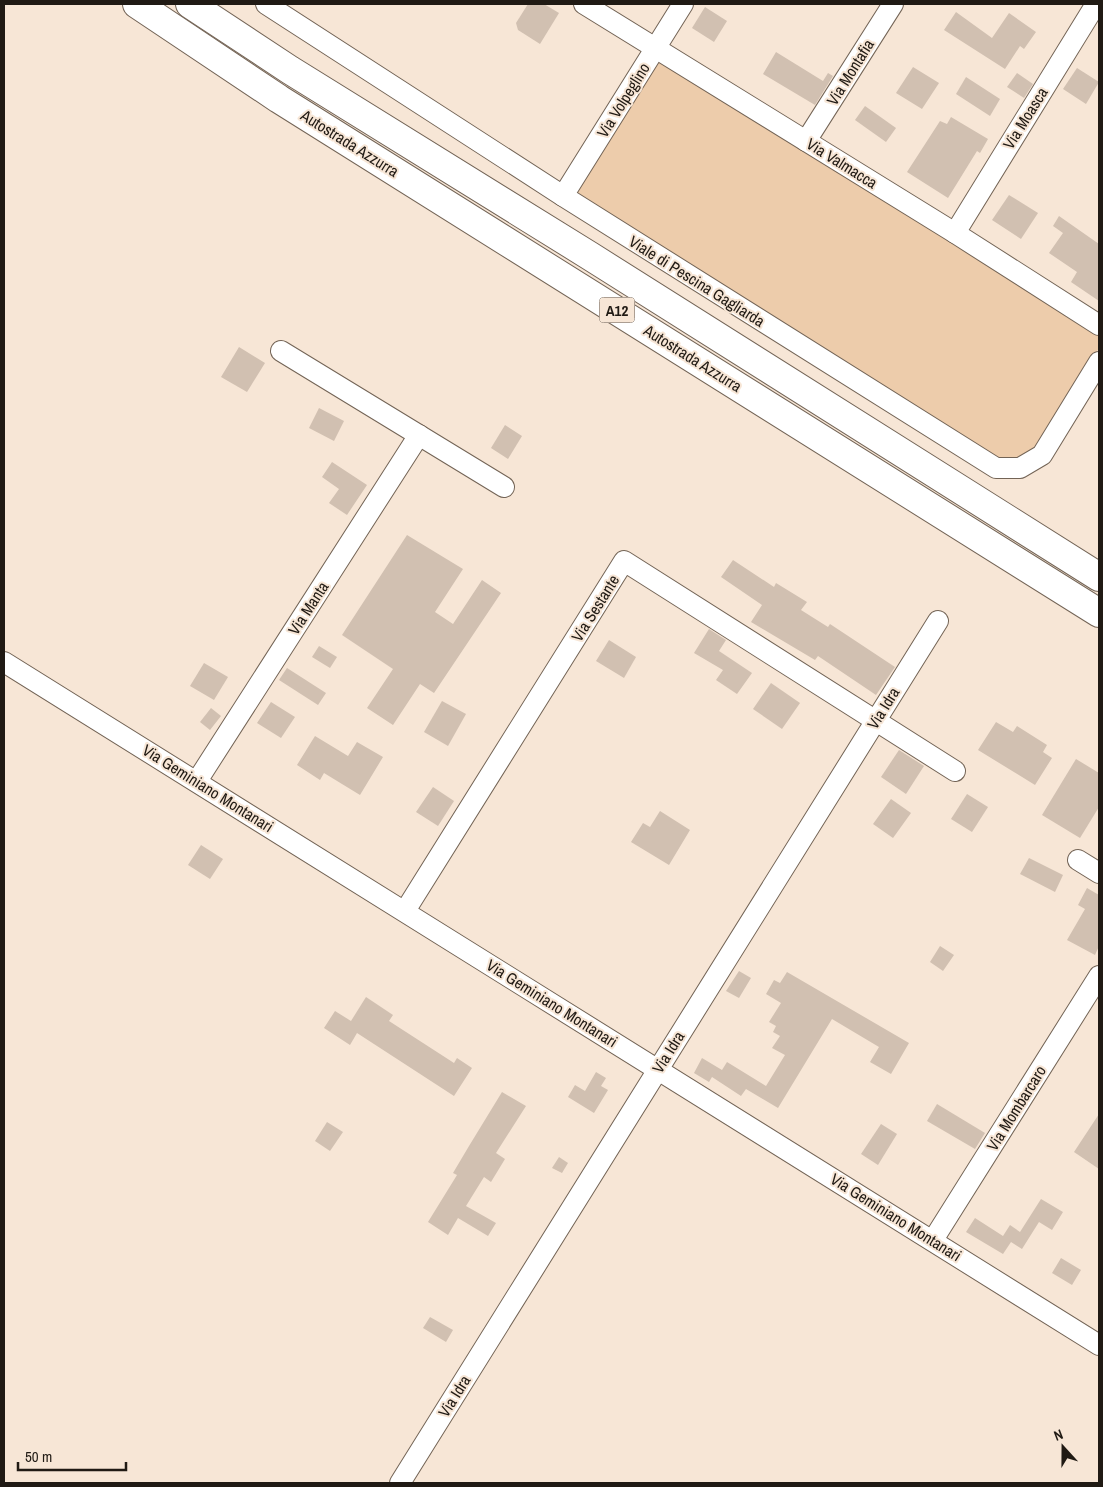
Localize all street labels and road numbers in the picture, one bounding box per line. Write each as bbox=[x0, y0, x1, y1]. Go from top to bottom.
street label: Via Montafia bbox=[821, 34, 879, 109]
street label: Via Volpeglino bbox=[591, 58, 655, 142]
street label: Via Moasca bbox=[997, 82, 1053, 153]
street label: Autostrada Azzurra bbox=[296, 104, 404, 182]
street label: Via Valmacca bbox=[802, 133, 882, 194]
street label: Viale di Pescina Gagliarda bbox=[625, 230, 770, 332]
road number: A12 bbox=[600, 298, 634, 322]
street label: Autostrada Azzurra bbox=[639, 319, 747, 397]
street label: Via Sestante bbox=[566, 570, 624, 646]
street label: Via Manta bbox=[283, 576, 334, 639]
street label: Via Idra bbox=[862, 682, 905, 733]
street label: Via Geminiano Montanari bbox=[138, 739, 278, 837]
street label: Via Geminiano Montanari bbox=[482, 954, 622, 1052]
street label: Via Idra bbox=[647, 1026, 690, 1077]
street label: Via Mombarcaro bbox=[981, 1061, 1051, 1155]
street label: Via Geminiano Montanari bbox=[826, 1168, 966, 1266]
street label: Via Idra bbox=[433, 1370, 476, 1421]

